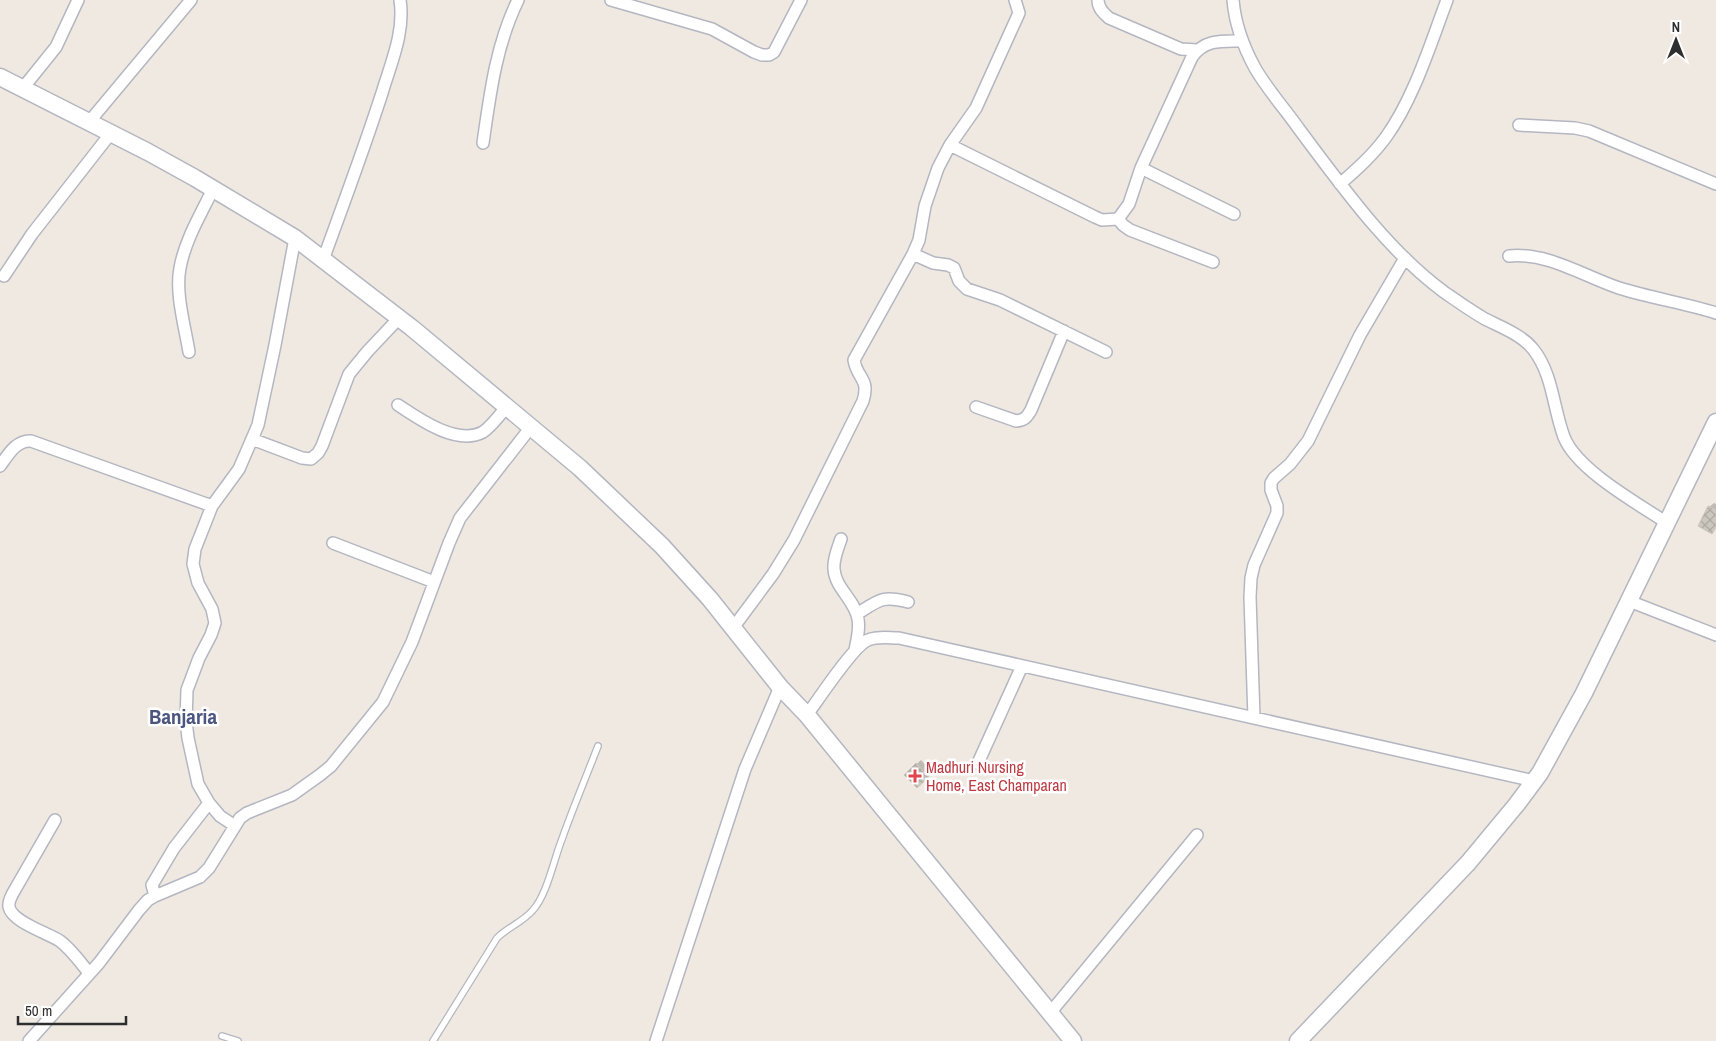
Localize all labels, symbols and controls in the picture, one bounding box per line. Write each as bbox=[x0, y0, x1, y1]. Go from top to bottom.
north arrow bbox=[1651, 15, 1701, 65]
text: N bbox=[1672, 18, 1680, 36]
district label: Banjaria bbox=[149, 702, 217, 731]
place label: Madhuri Nursing Home, East Champaran bbox=[926, 756, 1067, 796]
marker: Madhuri Nursing Home, East Champaran bbox=[908, 769, 922, 783]
scale bar bbox=[18, 994, 125, 1026]
text: 50 m bbox=[25, 1000, 52, 1021]

